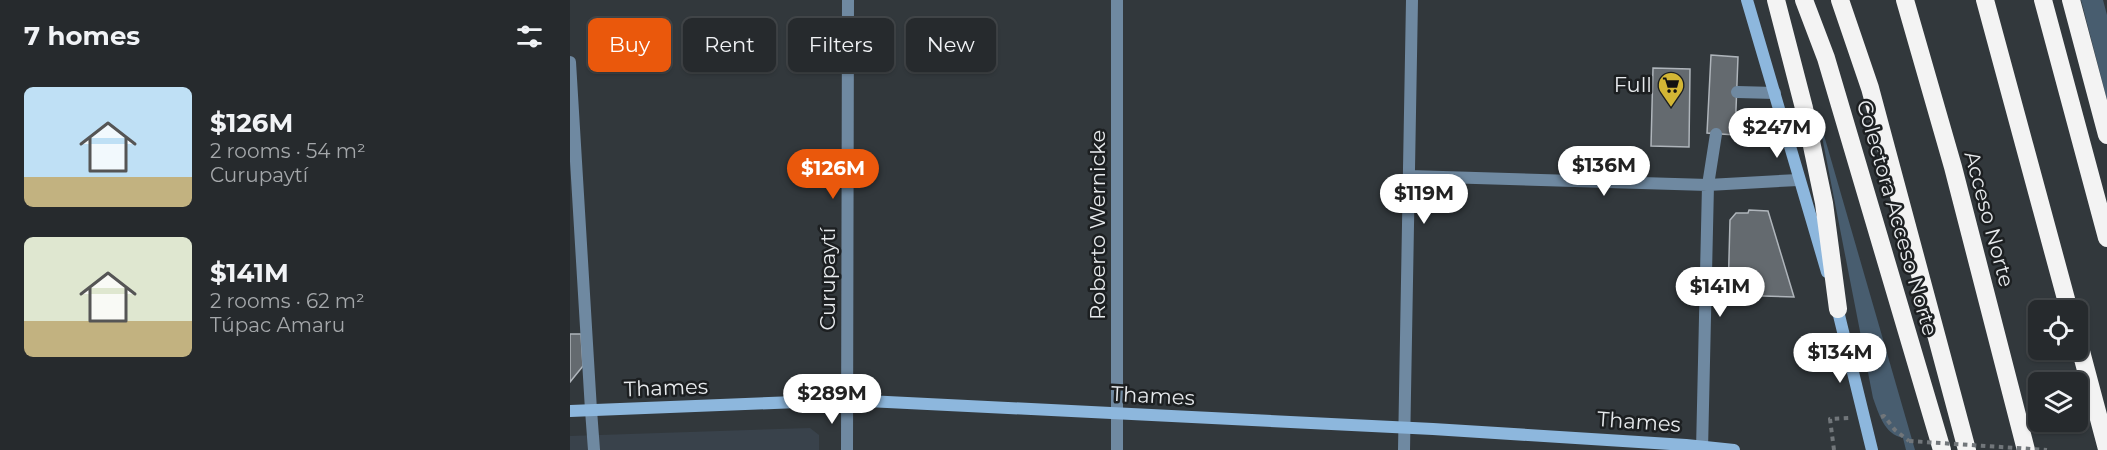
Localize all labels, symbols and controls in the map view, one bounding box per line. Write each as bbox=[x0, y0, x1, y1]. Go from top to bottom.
chip: Buy bbox=[588, 18, 671, 72]
chip: Rent bbox=[683, 18, 776, 72]
chip: Filters bbox=[788, 18, 894, 72]
chip: New bbox=[906, 18, 996, 72]
text: 7 homes bbox=[24, 20, 140, 52]
icon: filters bbox=[513, 20, 546, 53]
supermarket icon: Full bbox=[1656, 70, 1686, 108]
place label: Full bbox=[1614, 72, 1652, 97]
street label: Colectora Acceso Norte bbox=[1852, 97, 1943, 339]
text: $126M bbox=[210, 107, 293, 139]
pin: $247M bbox=[1735, 108, 1819, 159]
icon: home bbox=[72, 111, 144, 183]
text: $247M bbox=[1743, 115, 1811, 139]
street label: Roberto Wernicke bbox=[1085, 130, 1110, 320]
text: 2 rooms · 54 m² bbox=[210, 139, 366, 163]
pin: $136M bbox=[1562, 146, 1646, 197]
street label: Acceso Norte bbox=[1959, 148, 2020, 290]
pin: $126M bbox=[791, 149, 875, 200]
text: $136M bbox=[1572, 153, 1636, 177]
text: $126M bbox=[801, 156, 865, 180]
text: Curupaytí bbox=[210, 163, 308, 187]
pin: $119M bbox=[1382, 174, 1466, 225]
text: $119M bbox=[1394, 181, 1454, 205]
street label: Curupaytí bbox=[815, 226, 840, 331]
text: $141M bbox=[210, 257, 289, 289]
icon: home bbox=[72, 261, 144, 333]
pin: $141M bbox=[1678, 267, 1762, 318]
text: $141M bbox=[1690, 274, 1750, 298]
text: 2 rooms · 62 m² bbox=[210, 289, 365, 313]
map controls bbox=[2028, 300, 2088, 432]
button: locate bbox=[2028, 300, 2088, 360]
text: Túpac Amaru bbox=[210, 313, 345, 337]
pin: $134M bbox=[1798, 333, 1882, 384]
text: $134M bbox=[1807, 340, 1873, 364]
button: layers bbox=[2028, 372, 2088, 432]
street label: Thames bbox=[624, 374, 708, 401]
pin: $289M bbox=[790, 374, 874, 425]
text: $289M bbox=[797, 381, 867, 405]
street label: Thames bbox=[1110, 381, 1196, 410]
street label: Thames bbox=[1596, 406, 1682, 437]

